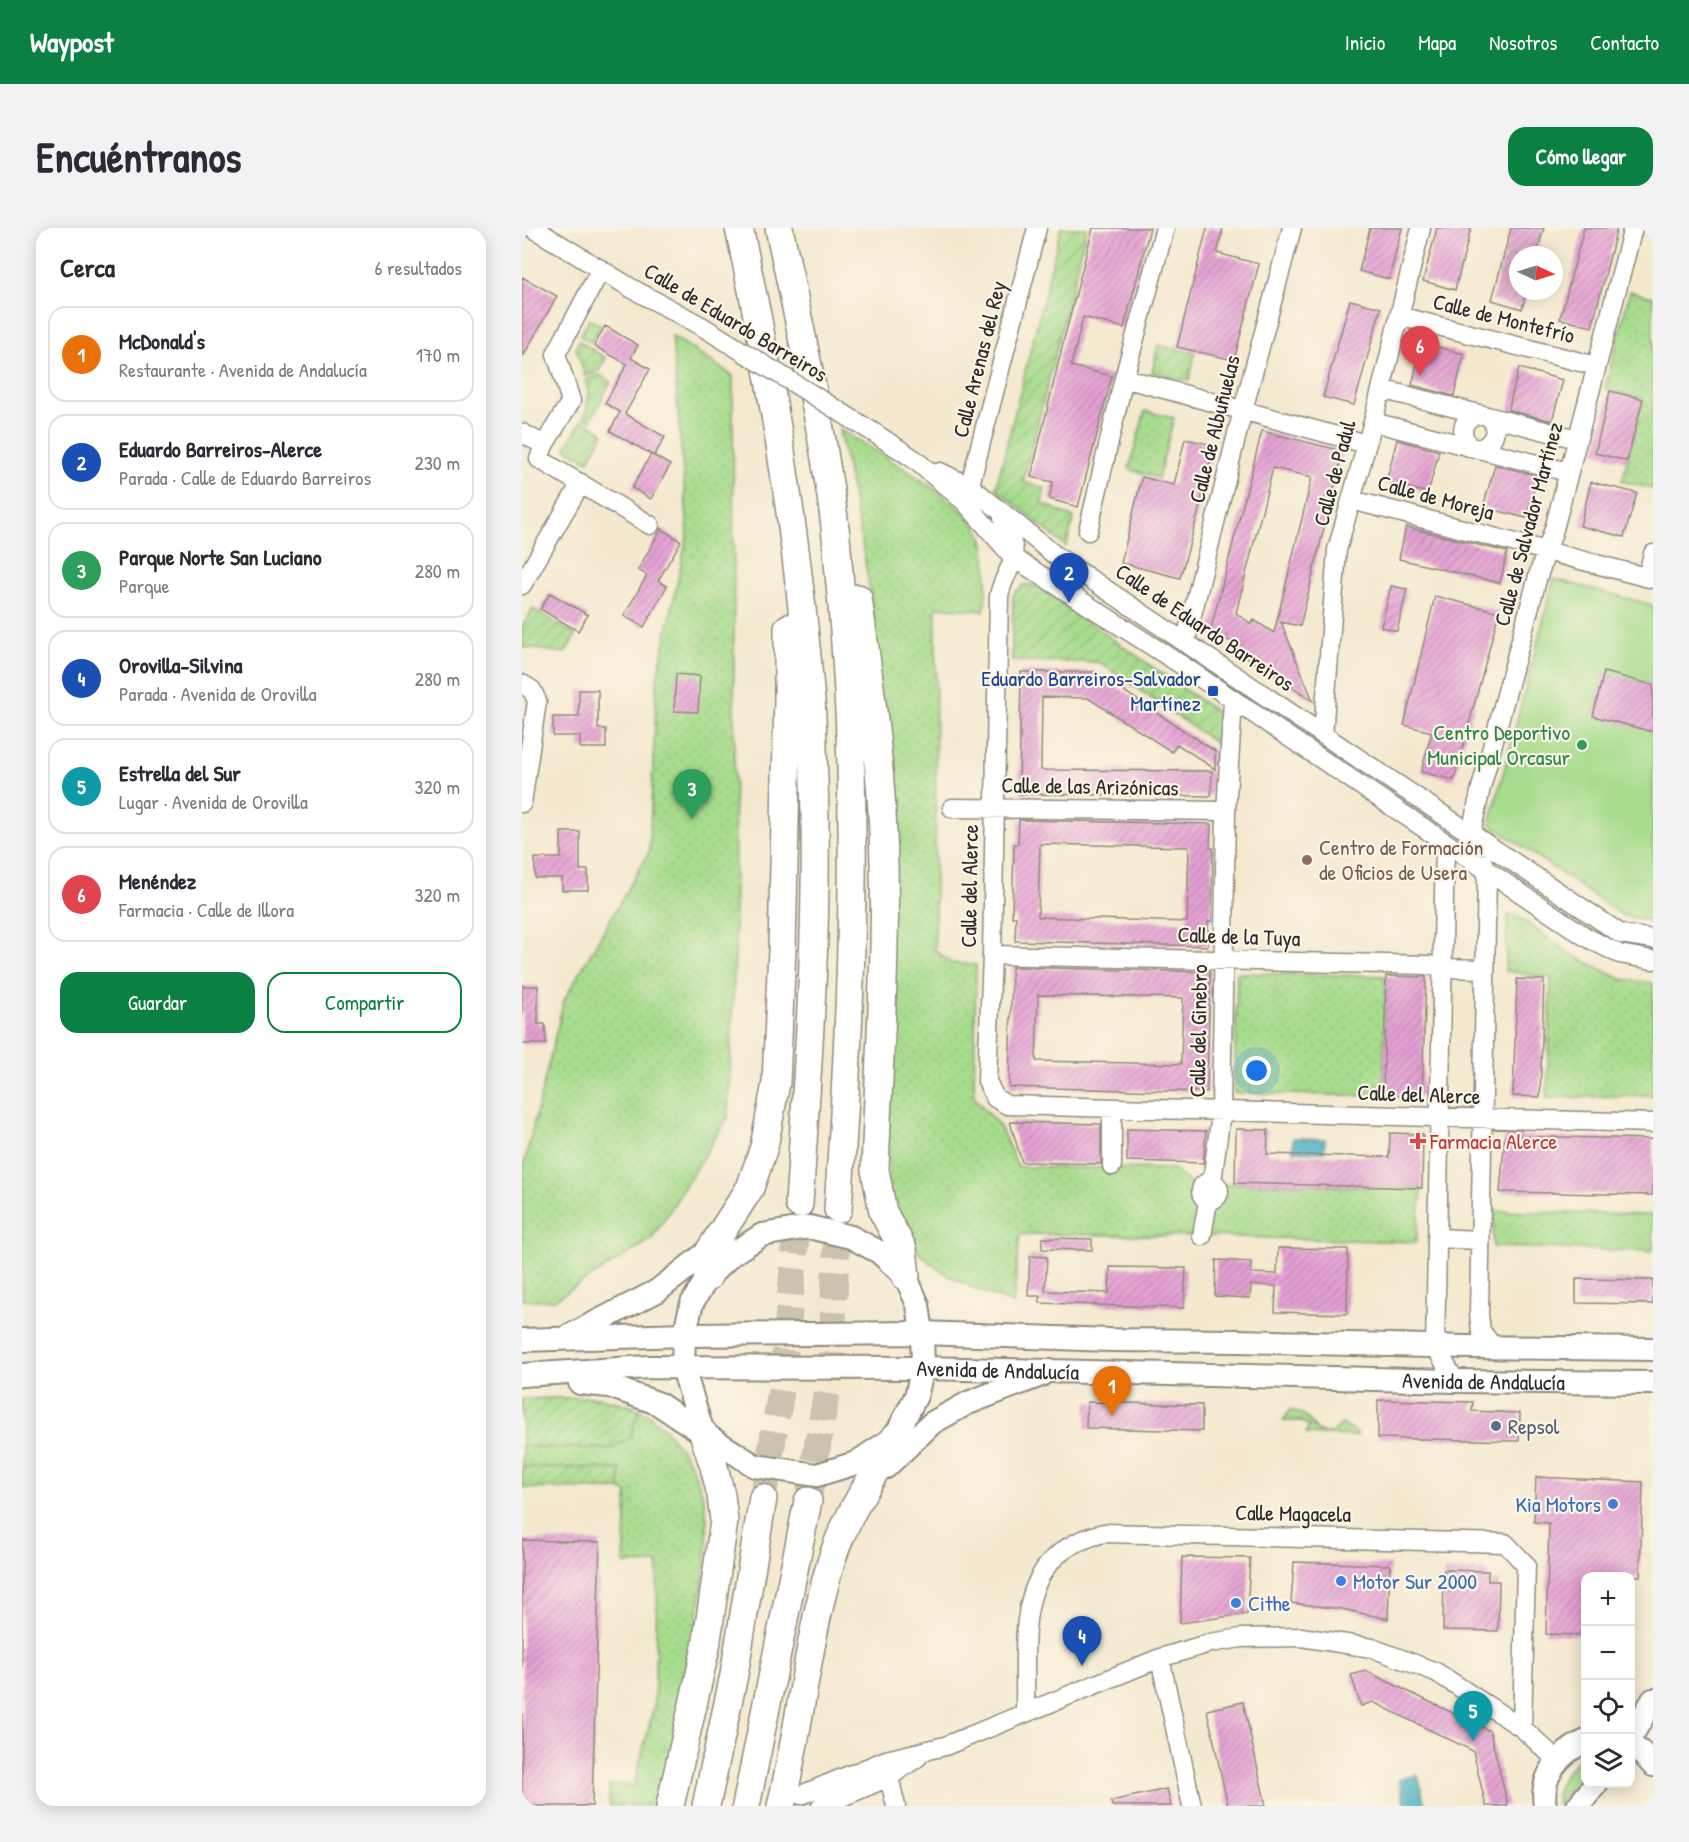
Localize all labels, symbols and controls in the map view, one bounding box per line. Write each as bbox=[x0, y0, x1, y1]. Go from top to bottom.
text: Waypost bbox=[30, 23, 114, 61]
text: Inicio bbox=[1345, 28, 1385, 57]
text: Mapa bbox=[1418, 28, 1456, 57]
text: Nosotros bbox=[1489, 28, 1557, 57]
text: Contacto bbox=[1590, 28, 1659, 57]
button: Cómo llegar bbox=[1508, 127, 1653, 186]
text: Encuéntranos bbox=[36, 128, 242, 185]
north arrow bbox=[1509, 246, 1563, 300]
text: Cerca bbox=[60, 250, 115, 285]
text: 6 resultados bbox=[374, 254, 462, 281]
street label: Calle de Eduardo Barreiros bbox=[639, 255, 833, 389]
street label: Calle Arenas del Rey bbox=[945, 278, 1013, 440]
street label: Calle de Montefrío bbox=[1430, 286, 1578, 350]
text: McDonald's bbox=[119, 326, 205, 356]
pin: 6 bbox=[1400, 326, 1440, 376]
text: 1 bbox=[78, 341, 85, 368]
text: 170 m bbox=[416, 341, 460, 368]
street label: Calle de Albuñuelas bbox=[1181, 352, 1247, 506]
text: Restaurante · Avenida de Andalucía bbox=[119, 356, 367, 383]
street label: Calle de Padul bbox=[1305, 416, 1363, 529]
street label: Calle de Salvador Martínez bbox=[1486, 419, 1570, 629]
text: Eduardo Barreiros-Alerce bbox=[119, 434, 322, 464]
text: 2 bbox=[77, 449, 86, 476]
text: 230 m bbox=[415, 449, 460, 476]
text: Parada · Calle de Eduardo Barreiros bbox=[119, 464, 371, 491]
street label: Calle de Moreja bbox=[1374, 467, 1498, 527]
text: Parque Norte San Luciano bbox=[119, 542, 322, 572]
pin: 2 bbox=[1050, 554, 1088, 603]
street label: Calle de Eduardo Barreiros bbox=[1110, 556, 1300, 698]
text: 3 bbox=[77, 557, 86, 584]
text: 280 m bbox=[415, 557, 460, 584]
text: Parque bbox=[119, 572, 169, 599]
text: Orovilla-Silvina bbox=[119, 650, 242, 680]
place label: Eduardo Barreiros-Salvador Martínez bbox=[981, 663, 1202, 718]
text: 4 bbox=[78, 665, 85, 692]
text: 280 m bbox=[415, 665, 460, 692]
text: Parada · Avenida de Orovilla bbox=[119, 680, 317, 707]
marker: Eduardo Barreiros-Salvador Martínez bbox=[1206, 684, 1220, 698]
place label: Centro Deportivo Municipal Orcasur bbox=[1427, 717, 1571, 772]
marker: Centro Deportivo Municipal Orcasur bbox=[1575, 738, 1589, 752]
text: Estrella del Sur bbox=[119, 758, 241, 788]
street label: Calle de las Arizónicas bbox=[1001, 769, 1179, 803]
pin: 3 bbox=[672, 770, 712, 819]
text: 5 bbox=[77, 773, 86, 800]
text: 320 m bbox=[415, 773, 460, 800]
text: Lugar · Avenida de Orovilla bbox=[119, 788, 308, 815]
street label: Calle del Alerce bbox=[953, 824, 985, 948]
place label: Centro de Formación de Oficios de Usera bbox=[1319, 832, 1484, 887]
marker: Centro de Formación de Oficios de Usera bbox=[1300, 853, 1314, 867]
text: Menéndez bbox=[119, 866, 196, 896]
text: 6 bbox=[78, 881, 85, 908]
text: 320 m bbox=[415, 881, 460, 908]
text: Farmacia · Calle de Illora bbox=[119, 896, 294, 923]
street label: Calle de la Tuya bbox=[1177, 919, 1301, 953]
street label: Calle del Ginebro bbox=[1182, 964, 1214, 1098]
button: Guardar bbox=[60, 972, 255, 1033]
button: Compartir bbox=[267, 972, 462, 1033]
your location bbox=[1242, 1056, 1271, 1085]
street label: Calle del Alerce bbox=[1357, 1077, 1481, 1111]
place label: Farmacia Alerce bbox=[1429, 1126, 1557, 1156]
marker: Farmacia Alerce bbox=[1411, 1134, 1425, 1148]
street label: Avenida de Andalucía bbox=[916, 1353, 1080, 1387]
street label: Avenida de Andalucía bbox=[1402, 1365, 1565, 1397]
pin: 1 bbox=[1092, 1366, 1132, 1416]
place label: Repsol bbox=[1508, 1411, 1559, 1441]
marker: Repsol bbox=[1489, 1419, 1503, 1433]
place label: Kia Motors bbox=[1516, 1489, 1601, 1519]
street label: Calle Magacela bbox=[1235, 1497, 1352, 1529]
marker: Kia Motors bbox=[1606, 1497, 1620, 1511]
place label: Motor Sur 2000 bbox=[1353, 1566, 1477, 1596]
map controls bbox=[1581, 1572, 1635, 1788]
button: + bbox=[1581, 1572, 1635, 1626]
marker: Motor Sur 2000 bbox=[1334, 1574, 1348, 1588]
place label: Cithe bbox=[1248, 1588, 1291, 1618]
marker: Cithe bbox=[1229, 1596, 1243, 1610]
pin: 4 bbox=[1062, 1616, 1102, 1666]
button: − bbox=[1581, 1626, 1635, 1680]
button: locate bbox=[1581, 1680, 1635, 1734]
pin: 5 bbox=[1454, 1692, 1492, 1741]
button: layers bbox=[1581, 1734, 1635, 1788]

